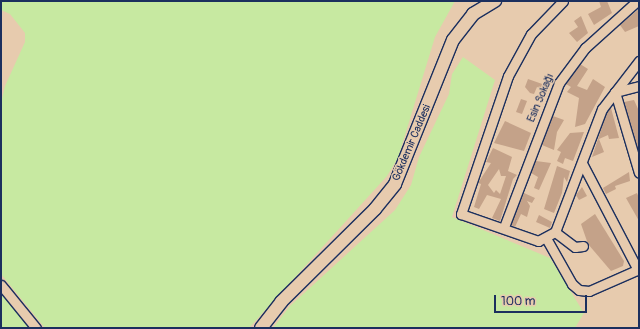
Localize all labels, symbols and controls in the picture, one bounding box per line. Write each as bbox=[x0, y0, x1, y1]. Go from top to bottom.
street label: Esin Sokağı bbox=[525, 72, 557, 124]
street label: Gökdemir Caddesi bbox=[390, 103, 434, 183]
scale bar bbox=[496, 287, 589, 313]
text: 100 m bbox=[501, 294, 535, 309]

